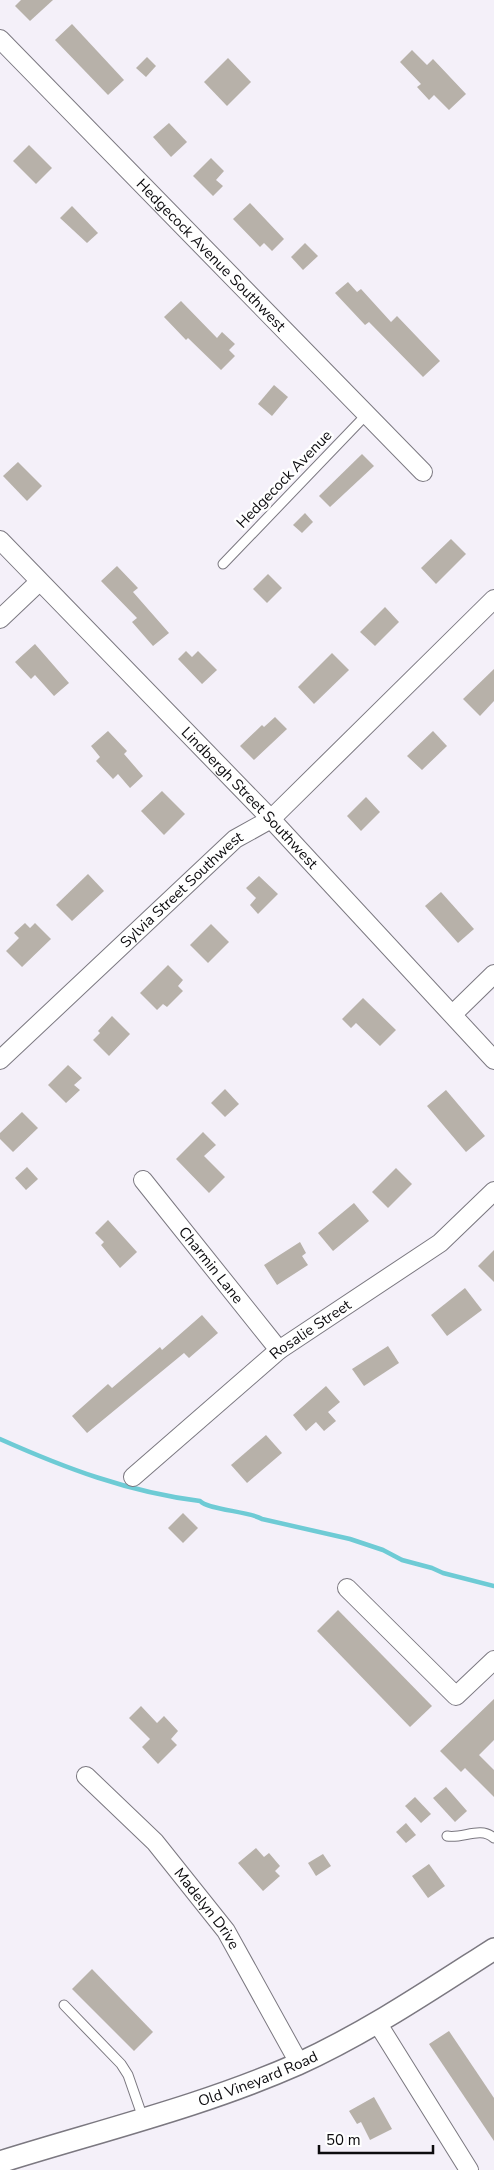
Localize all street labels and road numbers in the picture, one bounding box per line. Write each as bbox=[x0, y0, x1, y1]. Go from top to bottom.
street label: Hedgecock Avenue Southwest bbox=[132, 174, 291, 336]
street label: Hedgecock Avenue bbox=[232, 426, 336, 532]
street label: Lindbergh Street Southwest bbox=[177, 723, 323, 874]
street label: Sylvia Street Southwest bbox=[116, 826, 247, 952]
street label: Charmin Lane bbox=[174, 1222, 248, 1308]
street label: Rosalie Street bbox=[265, 1294, 356, 1364]
street label: Madelyn Drive bbox=[169, 1864, 244, 1953]
street label: Old Vineyard Road bbox=[195, 2046, 321, 2111]

